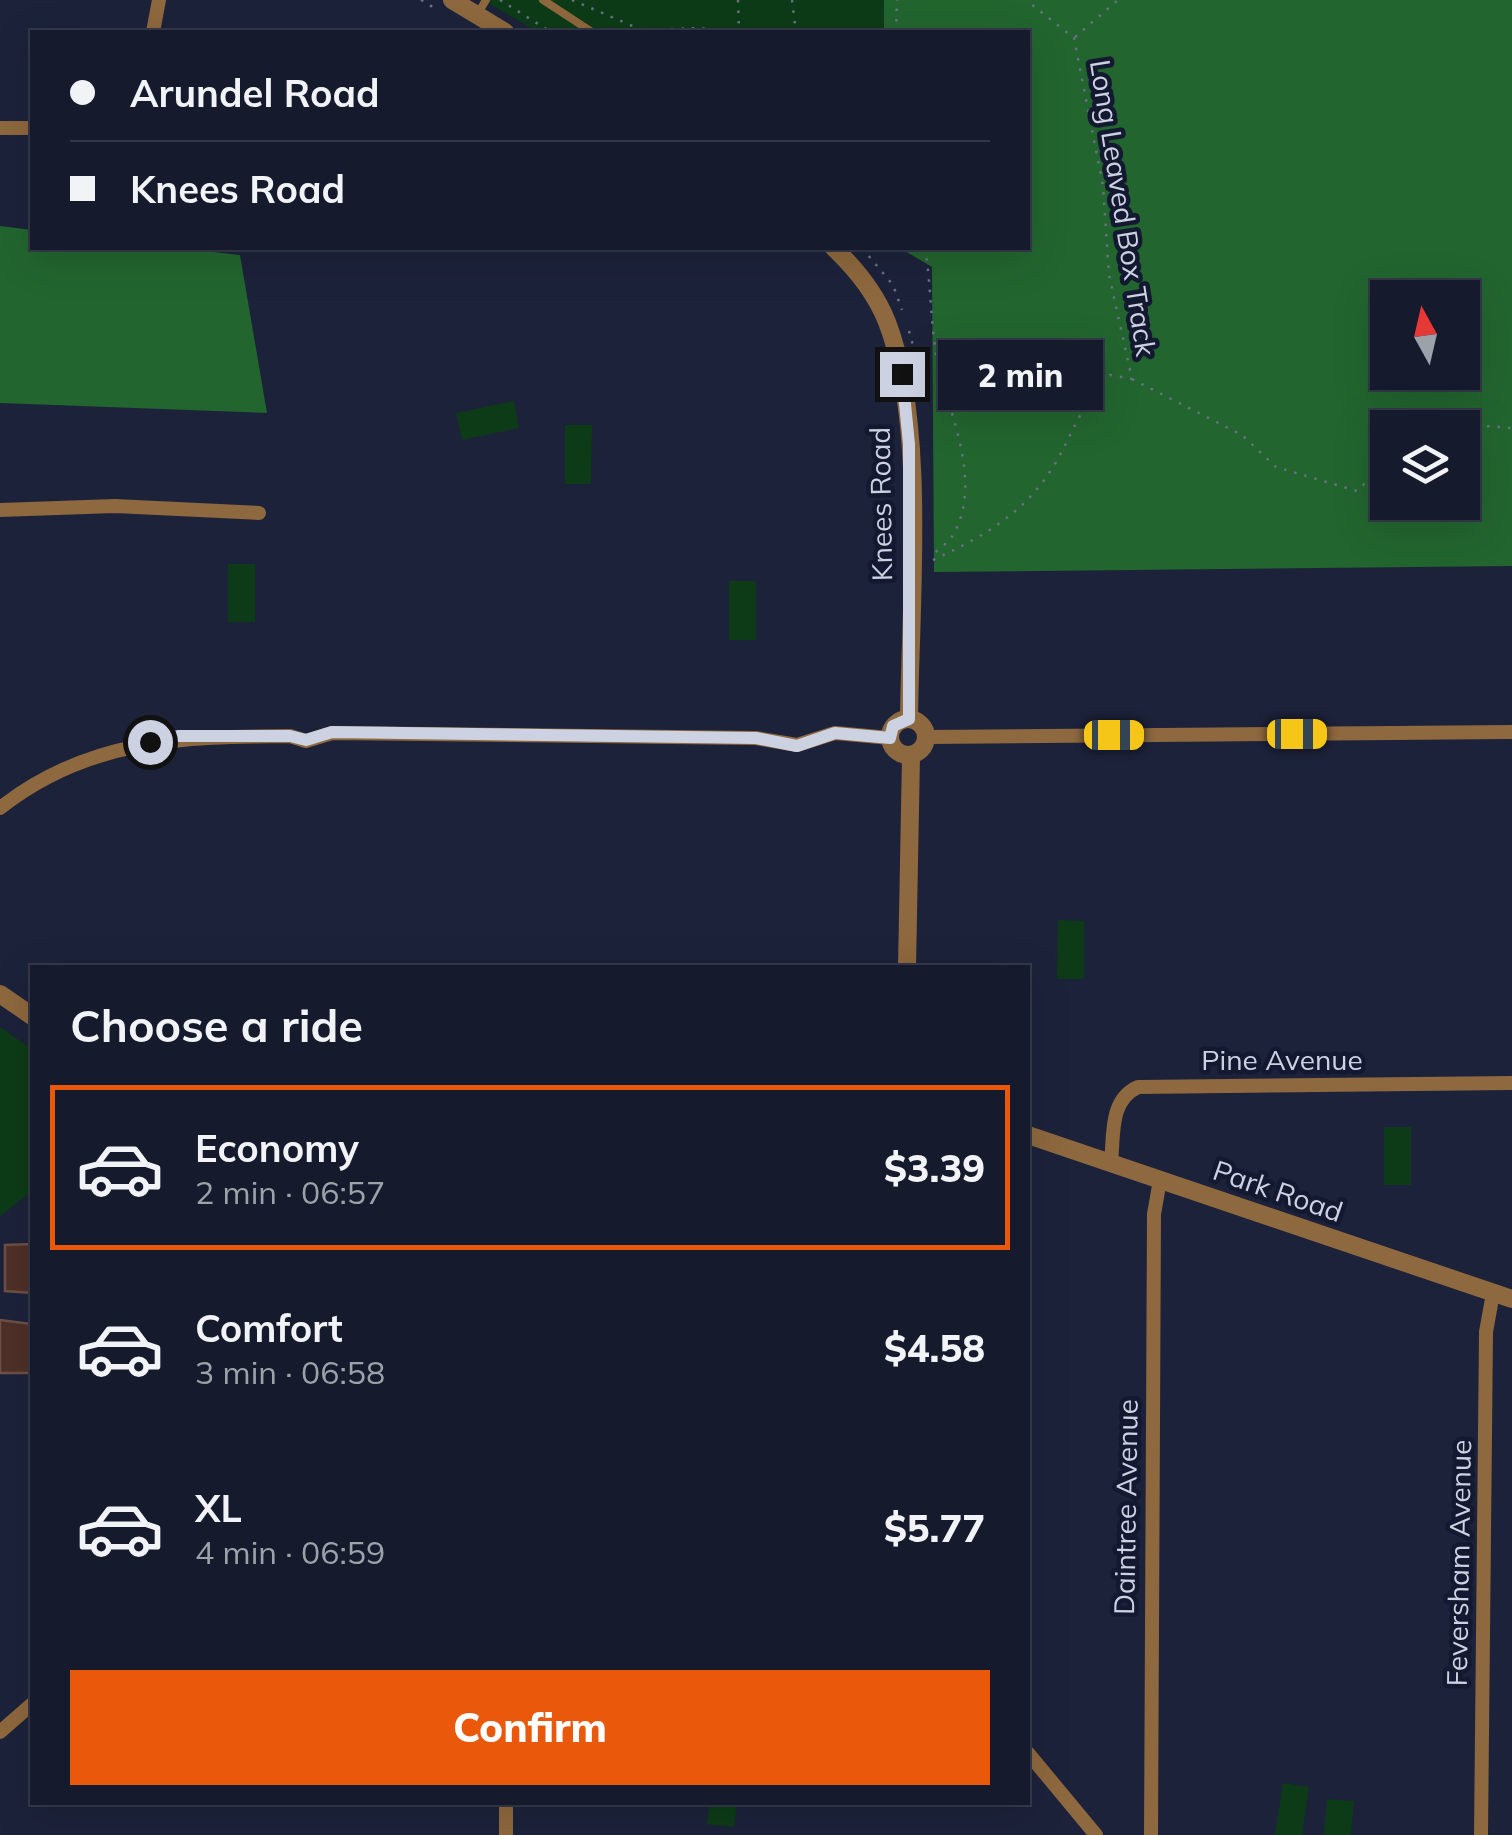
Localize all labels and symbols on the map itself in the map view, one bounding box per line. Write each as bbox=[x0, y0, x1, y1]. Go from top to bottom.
street label: Long Leaved Box Track bbox=[1083, 57, 1164, 359]
north arrow bbox=[1370, 280, 1480, 390]
callout: 2 min bbox=[937, 339, 1102, 409]
route end bbox=[880, 352, 925, 397]
street label: Knees Road bbox=[862, 426, 899, 582]
car bbox=[1267, 719, 1327, 749]
route start bbox=[128, 720, 173, 765]
car bbox=[1084, 720, 1144, 750]
street label: Pine Avenue bbox=[1201, 1042, 1363, 1077]
street label: Park Road bbox=[1209, 1152, 1348, 1229]
street label: Daintree Avenue bbox=[1106, 1399, 1145, 1615]
street label: Feversham Avenue bbox=[1439, 1439, 1478, 1687]

